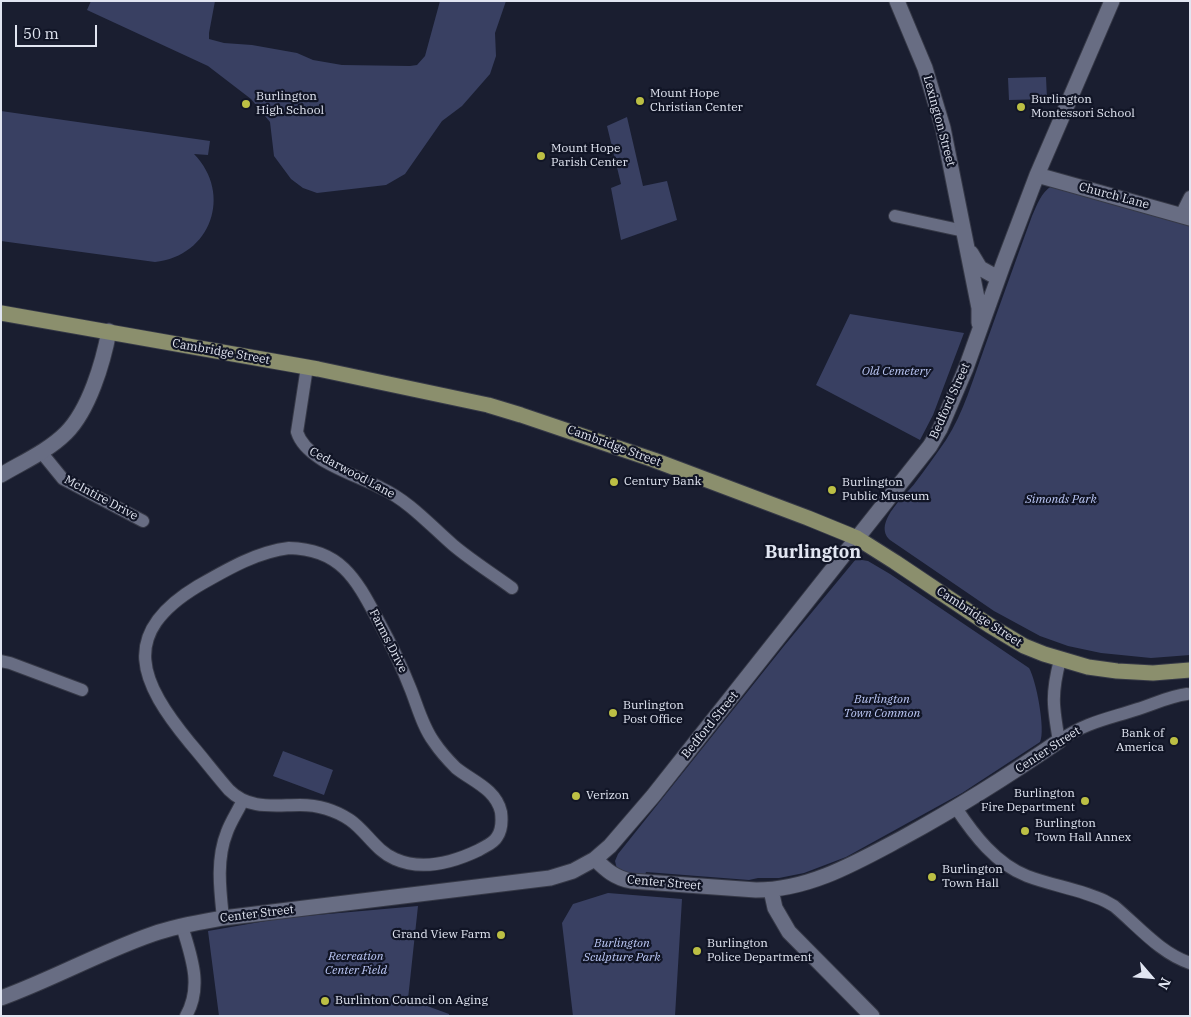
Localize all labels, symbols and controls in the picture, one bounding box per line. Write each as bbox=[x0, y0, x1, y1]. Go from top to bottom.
scale bar bbox=[18, 15, 100, 47]
text: 50 m bbox=[23, 24, 59, 43]
street label: Lexington Street bbox=[920, 74, 958, 168]
place label: Mount Hope Christian Center bbox=[650, 87, 743, 115]
place label: Burlington High School bbox=[256, 90, 324, 118]
place label: Burlington Montessori School bbox=[1031, 93, 1135, 121]
marker: Mount Hope Christian Center bbox=[634, 95, 646, 107]
marker: Burlington High School bbox=[240, 98, 252, 110]
marker: Burlington Montessori School bbox=[1015, 101, 1027, 113]
place label: Mount Hope Parish Center bbox=[551, 142, 628, 170]
marker: Mount Hope Parish Center bbox=[535, 150, 547, 162]
street label: Church Lane bbox=[1077, 180, 1151, 212]
street label: Cambridge Street bbox=[171, 336, 271, 368]
street label: Bedford Street bbox=[927, 361, 973, 441]
park label: Old Cemetery bbox=[862, 365, 930, 379]
street label: Cambridge Street bbox=[565, 422, 663, 470]
street label: Cedarwood Lane bbox=[307, 444, 397, 502]
street label: McIntire Drive bbox=[62, 473, 140, 523]
place label: Century Bank bbox=[624, 475, 702, 489]
marker: Century Bank bbox=[608, 476, 620, 488]
place label: Burlington Public Museum bbox=[842, 476, 930, 504]
marker: Burlington Public Museum bbox=[826, 484, 838, 496]
park label: Simonds Park bbox=[1025, 493, 1097, 507]
district label: Burlington bbox=[765, 542, 861, 564]
street label: Cambridge Street bbox=[934, 584, 1024, 650]
street label: Farms Drive bbox=[366, 607, 410, 675]
street label: Bedford Street bbox=[679, 689, 741, 761]
park label: Burlington Town Common bbox=[844, 693, 920, 721]
place label: Burlington Post Office bbox=[623, 699, 684, 727]
marker: Burlington Post Office bbox=[607, 707, 619, 719]
street label: Center Street bbox=[1013, 724, 1083, 776]
place label: Bank of America bbox=[1116, 727, 1164, 755]
marker: Bank of America bbox=[1168, 735, 1180, 747]
place label: Burlington Fire Department bbox=[981, 787, 1075, 815]
place label: Verizon bbox=[586, 789, 629, 803]
marker: Verizon bbox=[570, 790, 582, 802]
marker: Burlington Fire Department bbox=[1079, 795, 1091, 807]
place label: Burlington Town Hall Annex bbox=[1035, 817, 1131, 845]
marker: Burlington Town Hall Annex bbox=[1019, 825, 1031, 837]
place label: Burlington Town Hall bbox=[942, 863, 1003, 891]
marker: Burlington Town Hall bbox=[926, 871, 938, 883]
street label: Center Street bbox=[626, 873, 702, 893]
street label: Center Street bbox=[219, 902, 295, 926]
place label: Grand View Farm bbox=[392, 928, 491, 942]
marker: Grand View Farm bbox=[495, 929, 507, 941]
park label: Burlington Sculpture Park bbox=[583, 937, 661, 965]
place label: Burlington Police Department bbox=[707, 937, 812, 965]
marker: Burlington Police Department bbox=[691, 945, 703, 957]
park label: Recreation Center Field bbox=[325, 950, 387, 978]
north arrow bbox=[1126, 952, 1176, 1002]
text: N bbox=[1154, 975, 1175, 993]
place label: Burlinton Council on Aging bbox=[335, 994, 488, 1008]
marker: Burlinton Council on Aging bbox=[319, 995, 331, 1007]

